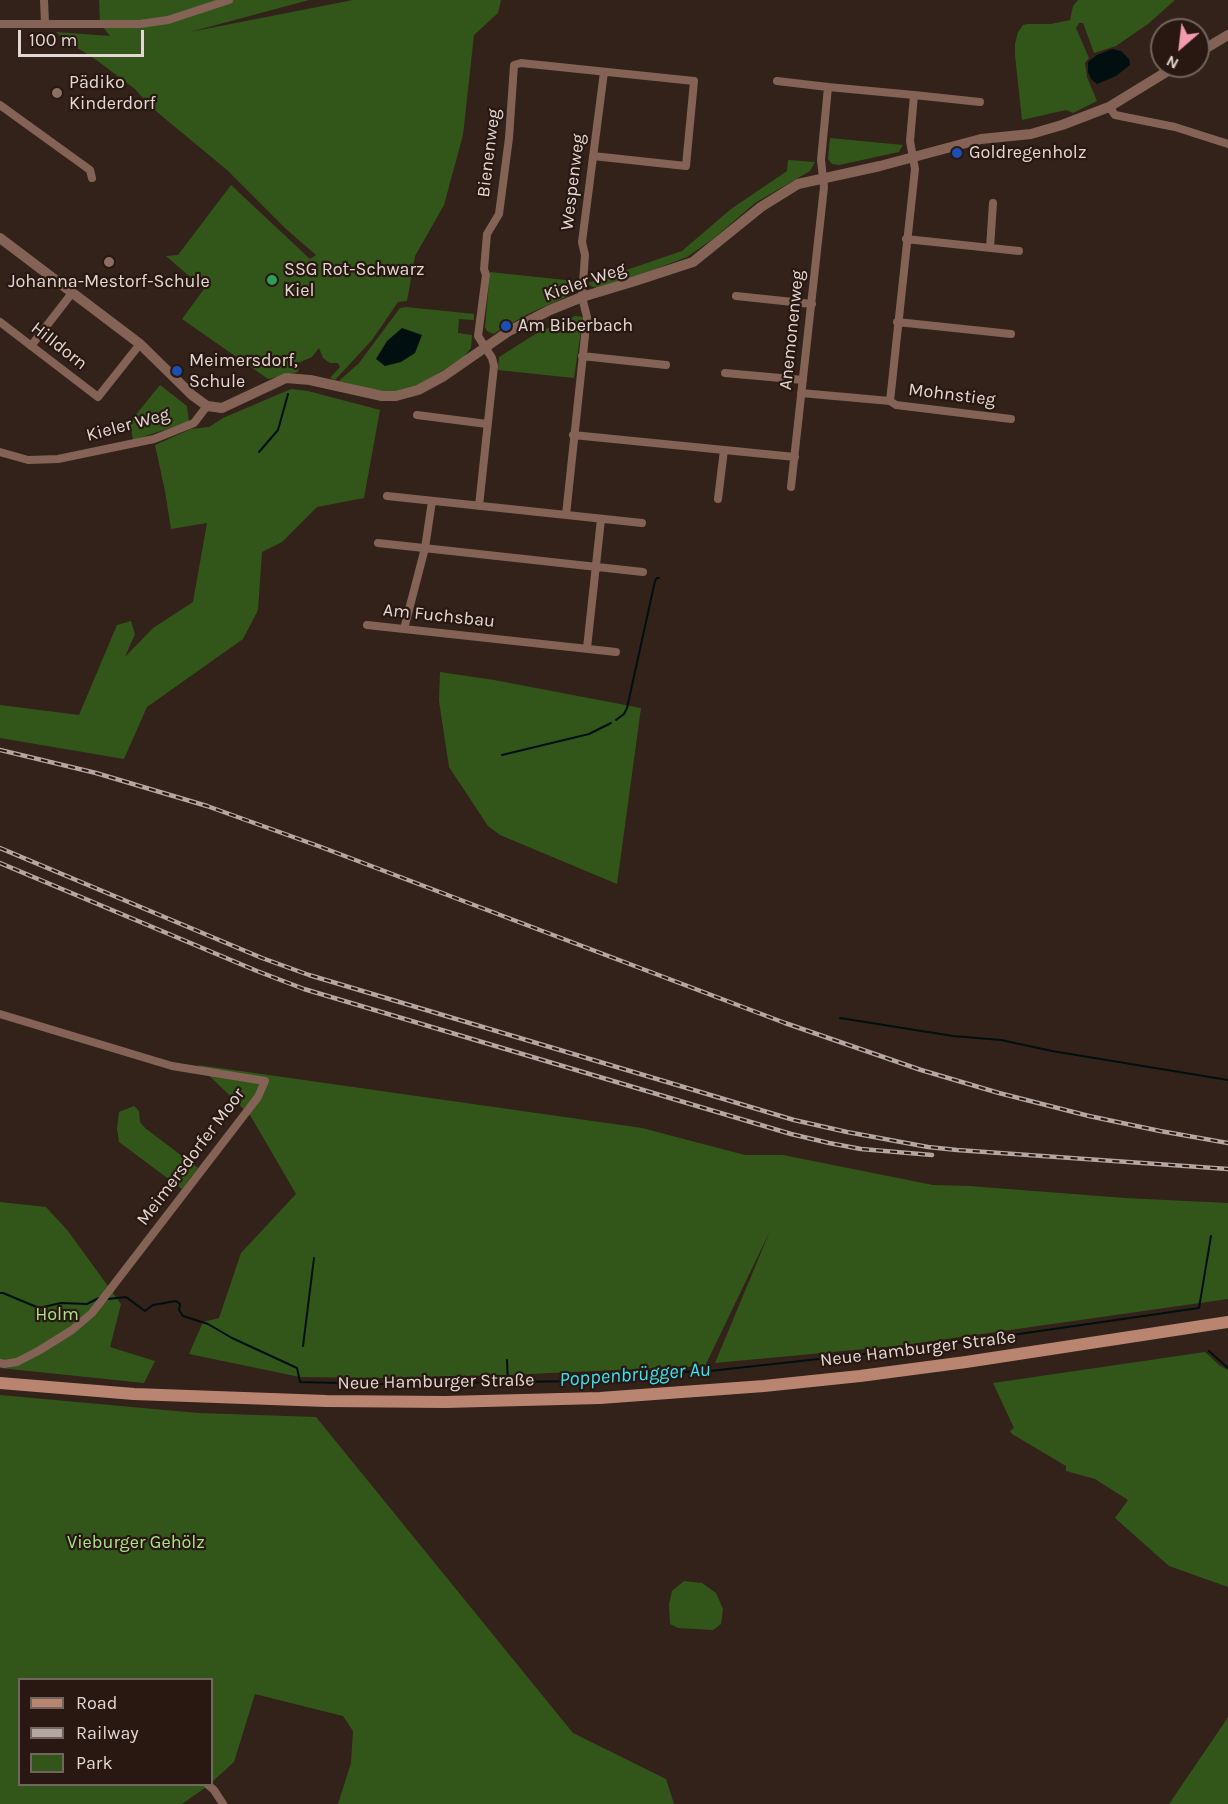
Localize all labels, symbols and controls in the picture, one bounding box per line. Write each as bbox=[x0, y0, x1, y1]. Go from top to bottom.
scale bar bbox=[21, 18, 147, 56]
north arrow bbox=[1150, 18, 1210, 78]
text: 100 m bbox=[29, 29, 77, 51]
text: N bbox=[1163, 51, 1182, 74]
place label: Pädiko Kinderdorf bbox=[69, 72, 156, 115]
marker: Pädiko Kinderdorf bbox=[50, 86, 64, 100]
street label: Bienenweg bbox=[473, 107, 505, 199]
street label: Wespenweg bbox=[556, 132, 590, 232]
place label: Goldregenholz bbox=[969, 142, 1086, 164]
marker: Goldregenholz bbox=[950, 146, 964, 160]
marker: Johanna-Mestorf-Schule bbox=[102, 255, 116, 269]
street label: Kieler Weg bbox=[541, 258, 629, 306]
place label: SSG Rot-Schwarz Kiel bbox=[284, 259, 425, 302]
street label: Anemonenweg bbox=[775, 269, 809, 391]
place label: Johanna-Mestorf-Schule bbox=[8, 271, 210, 293]
marker: SSG Rot-Schwarz Kiel bbox=[265, 273, 279, 287]
place label: Am Biberbach bbox=[518, 315, 633, 337]
street label: Hilldorn bbox=[27, 317, 91, 375]
marker: Am Biberbach bbox=[499, 319, 513, 333]
place label: Meimersdorf, Schule bbox=[189, 350, 298, 392]
marker: Meimersdorf, Schule bbox=[170, 364, 184, 378]
street label: Mohnstieg bbox=[907, 379, 997, 411]
street label: Kieler Weg bbox=[84, 404, 172, 446]
street label: Am Fuchsbau bbox=[382, 599, 496, 633]
street label: Meimersdorfer Moor bbox=[132, 1084, 250, 1230]
park label: Holm bbox=[35, 1304, 79, 1326]
street label: Neue Hamburger Straße bbox=[819, 1326, 1017, 1372]
water label: Poppenbrügger Au bbox=[559, 1358, 711, 1392]
street label: Neue Hamburger Straße bbox=[337, 1369, 535, 1395]
park label: Vieburger Gehölz bbox=[67, 1532, 205, 1554]
legend bbox=[18, 1678, 213, 1786]
text: Road bbox=[76, 1692, 117, 1714]
text: Railway bbox=[76, 1722, 139, 1744]
text: Park bbox=[76, 1752, 113, 1774]

